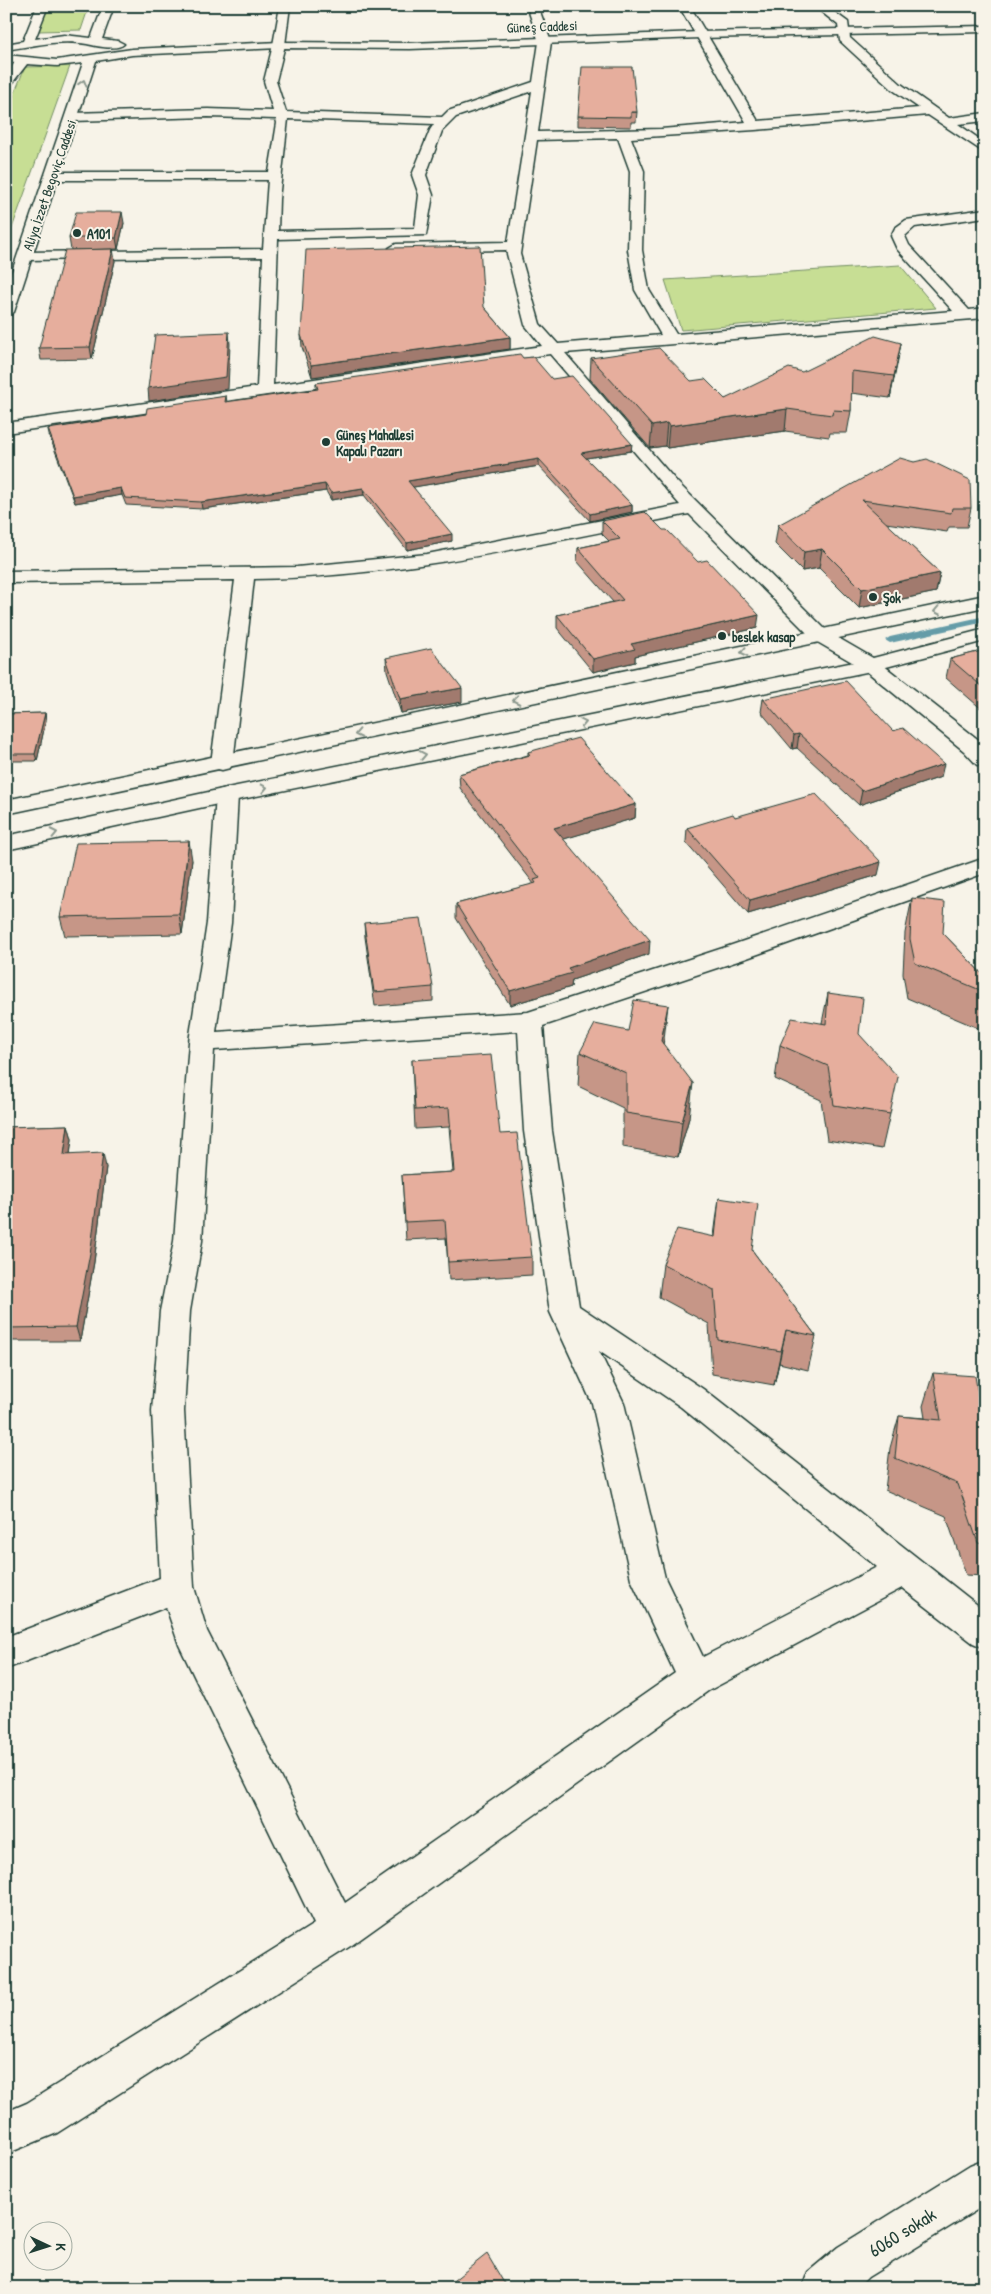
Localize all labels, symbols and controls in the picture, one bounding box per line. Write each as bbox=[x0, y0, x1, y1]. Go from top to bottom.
street label: Güneş Caddesi bbox=[506, 15, 578, 37]
one-way arrow bbox=[77, 79, 87, 87]
street label: Aliya İzzet Begoviç Caddesi bbox=[18, 117, 81, 253]
place label: A101 bbox=[87, 224, 110, 243]
marker: A101 bbox=[71, 227, 83, 239]
place label: Güneş Mahallesi Kapalı Pazarı bbox=[336, 425, 414, 462]
marker: Güneş Mahallesi Kapalı Pazarı bbox=[320, 436, 332, 448]
place label: Şok bbox=[883, 588, 901, 607]
marker: Şok bbox=[867, 591, 879, 603]
one-way arrow bbox=[933, 605, 942, 616]
place label: beslek kasap bbox=[732, 627, 796, 648]
marker: beslek kasap bbox=[716, 630, 728, 642]
one-way arrow bbox=[739, 646, 748, 657]
one-way arrow bbox=[512, 695, 521, 705]
one-way arrow bbox=[578, 718, 587, 729]
one-way arrow bbox=[353, 728, 362, 739]
one-way arrow bbox=[419, 751, 428, 761]
one-way arrow bbox=[260, 783, 269, 793]
one-way arrow bbox=[49, 828, 58, 839]
street label: 6060 sokak bbox=[863, 2201, 941, 2263]
north arrow bbox=[22, 2222, 72, 2272]
text: K bbox=[52, 2243, 71, 2252]

